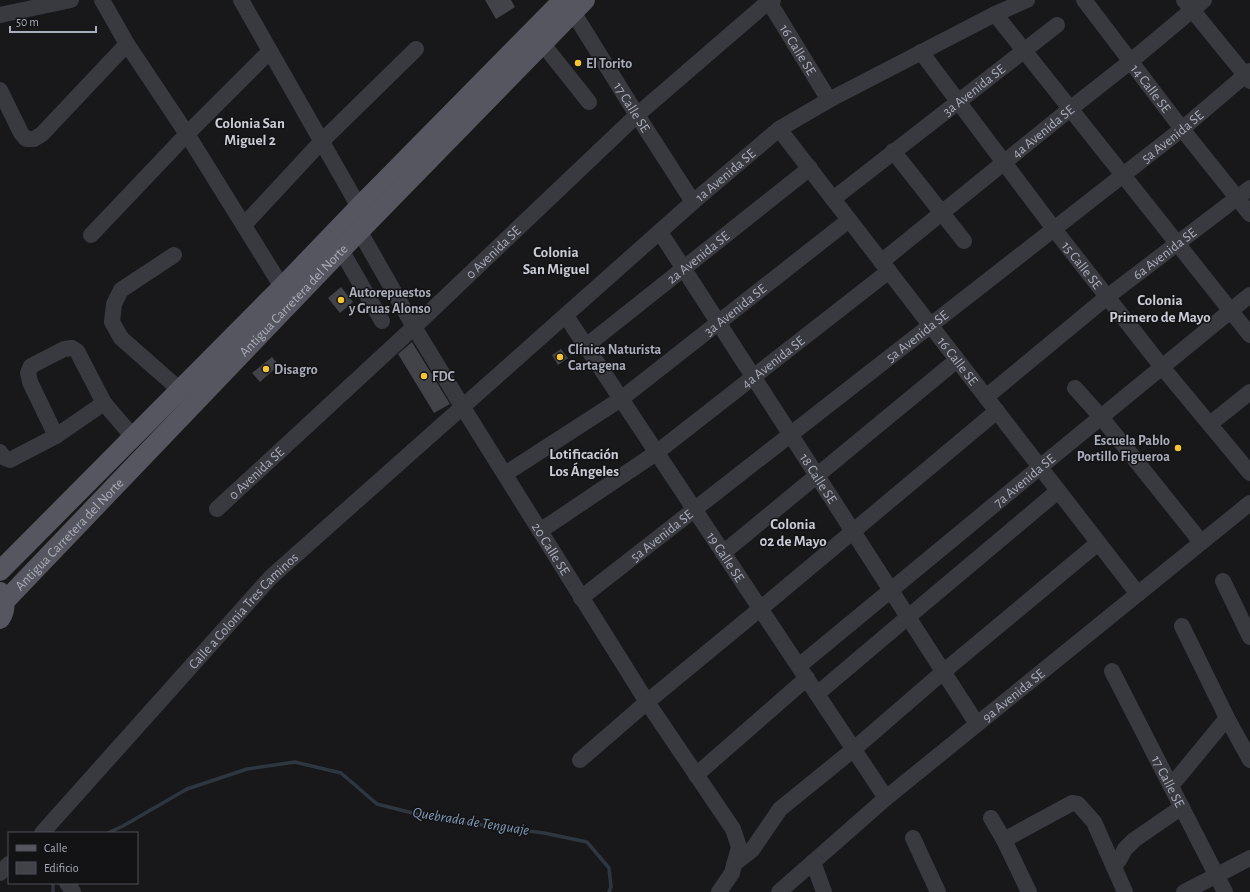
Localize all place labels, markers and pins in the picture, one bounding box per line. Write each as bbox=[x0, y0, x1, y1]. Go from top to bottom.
place label: El Torito bbox=[586, 57, 632, 71]
marker: El Torito bbox=[573, 58, 583, 68]
place label: Autorepuestos y Gruas Alonso bbox=[348, 286, 431, 316]
marker: Autorepuestos y Gruas Alonso bbox=[336, 295, 346, 305]
place label: Clínica Naturista Cartagena bbox=[568, 343, 662, 373]
marker: Clínica Naturista Cartagena bbox=[555, 352, 565, 362]
place label: Disagro bbox=[274, 363, 318, 377]
marker: Disagro bbox=[261, 364, 271, 374]
place label: FDC bbox=[432, 370, 456, 384]
marker: FDC bbox=[419, 371, 429, 381]
place label: Escuela Pablo Portillo Figueroa bbox=[1077, 434, 1170, 464]
marker: Escuela Pablo Portillo Figueroa bbox=[1173, 443, 1183, 453]

